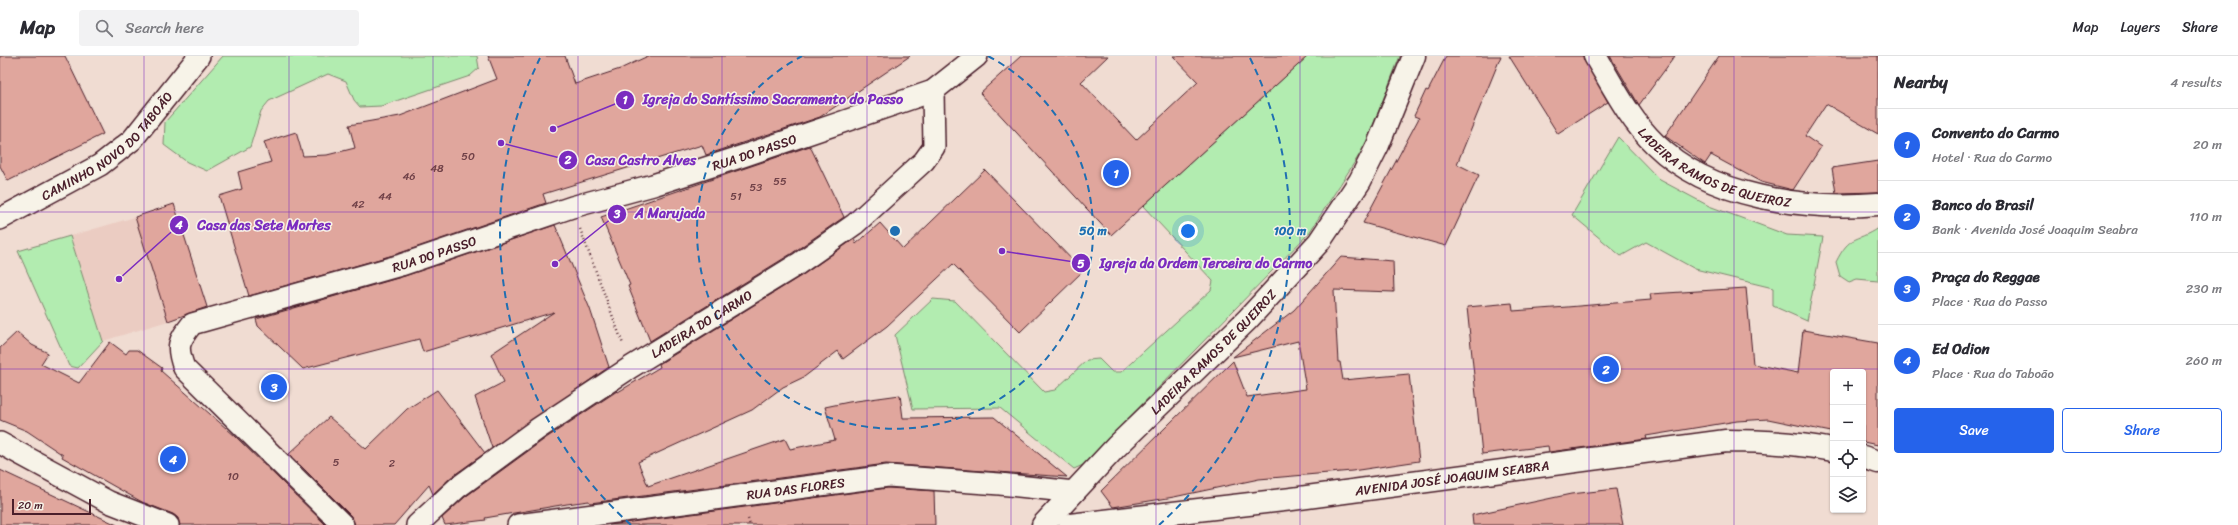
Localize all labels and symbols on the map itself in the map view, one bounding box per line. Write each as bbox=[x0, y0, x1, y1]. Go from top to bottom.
street label: CAMINHO NOVO DO TABOÃO bbox=[37, 86, 179, 207]
callout: Igreja do Santíssimo Sacramento do Passo bbox=[615, 87, 911, 113]
text: Igreja do Santíssimo Sacramento do Passo bbox=[642, 87, 904, 112]
text: 1 bbox=[622, 89, 628, 111]
street label: LADEIRA RAMOS DE QUEIROZ bbox=[1632, 122, 1793, 214]
street label: RUA DO PASSO bbox=[709, 127, 800, 177]
house number: 50 bbox=[461, 147, 475, 166]
callout: Casa Castro Alves bbox=[558, 147, 704, 173]
text: Casa Castro Alves bbox=[585, 148, 697, 173]
text: 2 bbox=[564, 149, 572, 171]
pin: 1 bbox=[1103, 158, 1129, 188]
house number: 48 bbox=[430, 159, 444, 178]
house number: 46 bbox=[402, 167, 416, 186]
house number: 55 bbox=[773, 172, 787, 191]
house number: 53 bbox=[750, 178, 762, 197]
house number: 44 bbox=[378, 187, 392, 206]
house number: 51 bbox=[730, 187, 742, 206]
house number: 42 bbox=[351, 195, 365, 214]
callout: A Marujada bbox=[607, 201, 713, 227]
text: A Marujada bbox=[634, 201, 705, 226]
text: 3 bbox=[613, 203, 621, 225]
callout: Casa das Sete Mortes bbox=[169, 212, 338, 238]
text: Casa das Sete Mortes bbox=[196, 213, 331, 238]
text: 4 bbox=[174, 214, 183, 236]
text: 50 m bbox=[1079, 220, 1107, 242]
text: 100 m bbox=[1274, 220, 1307, 242]
your location bbox=[1178, 221, 1198, 241]
centre of rings bbox=[888, 224, 902, 238]
street label: RUA DO PASSO bbox=[389, 229, 480, 279]
callout: Igreja da Ordem Terceira do Carmo bbox=[1071, 250, 1321, 276]
text: Igreja da Ordem Terceira do Carmo bbox=[1099, 251, 1313, 276]
text: 5 bbox=[1077, 253, 1085, 275]
street label: LADEIRA RAMOS DE QUEIROZ bbox=[1145, 283, 1283, 420]
street label: LADEIRA DO CARMO bbox=[646, 284, 757, 364]
pin: 2 bbox=[1593, 354, 1619, 384]
pin: 3 bbox=[261, 372, 287, 402]
pin: 4 bbox=[160, 444, 186, 474]
house number: 5 bbox=[333, 453, 340, 472]
house number: 2 bbox=[389, 454, 396, 473]
street label: AVENIDA JOSÉ JOAQUIM SEABRA bbox=[1353, 454, 1550, 503]
house number: 10 bbox=[227, 467, 239, 486]
street label: RUA DAS FLORES bbox=[745, 471, 846, 507]
scale bar bbox=[12, 497, 91, 516]

